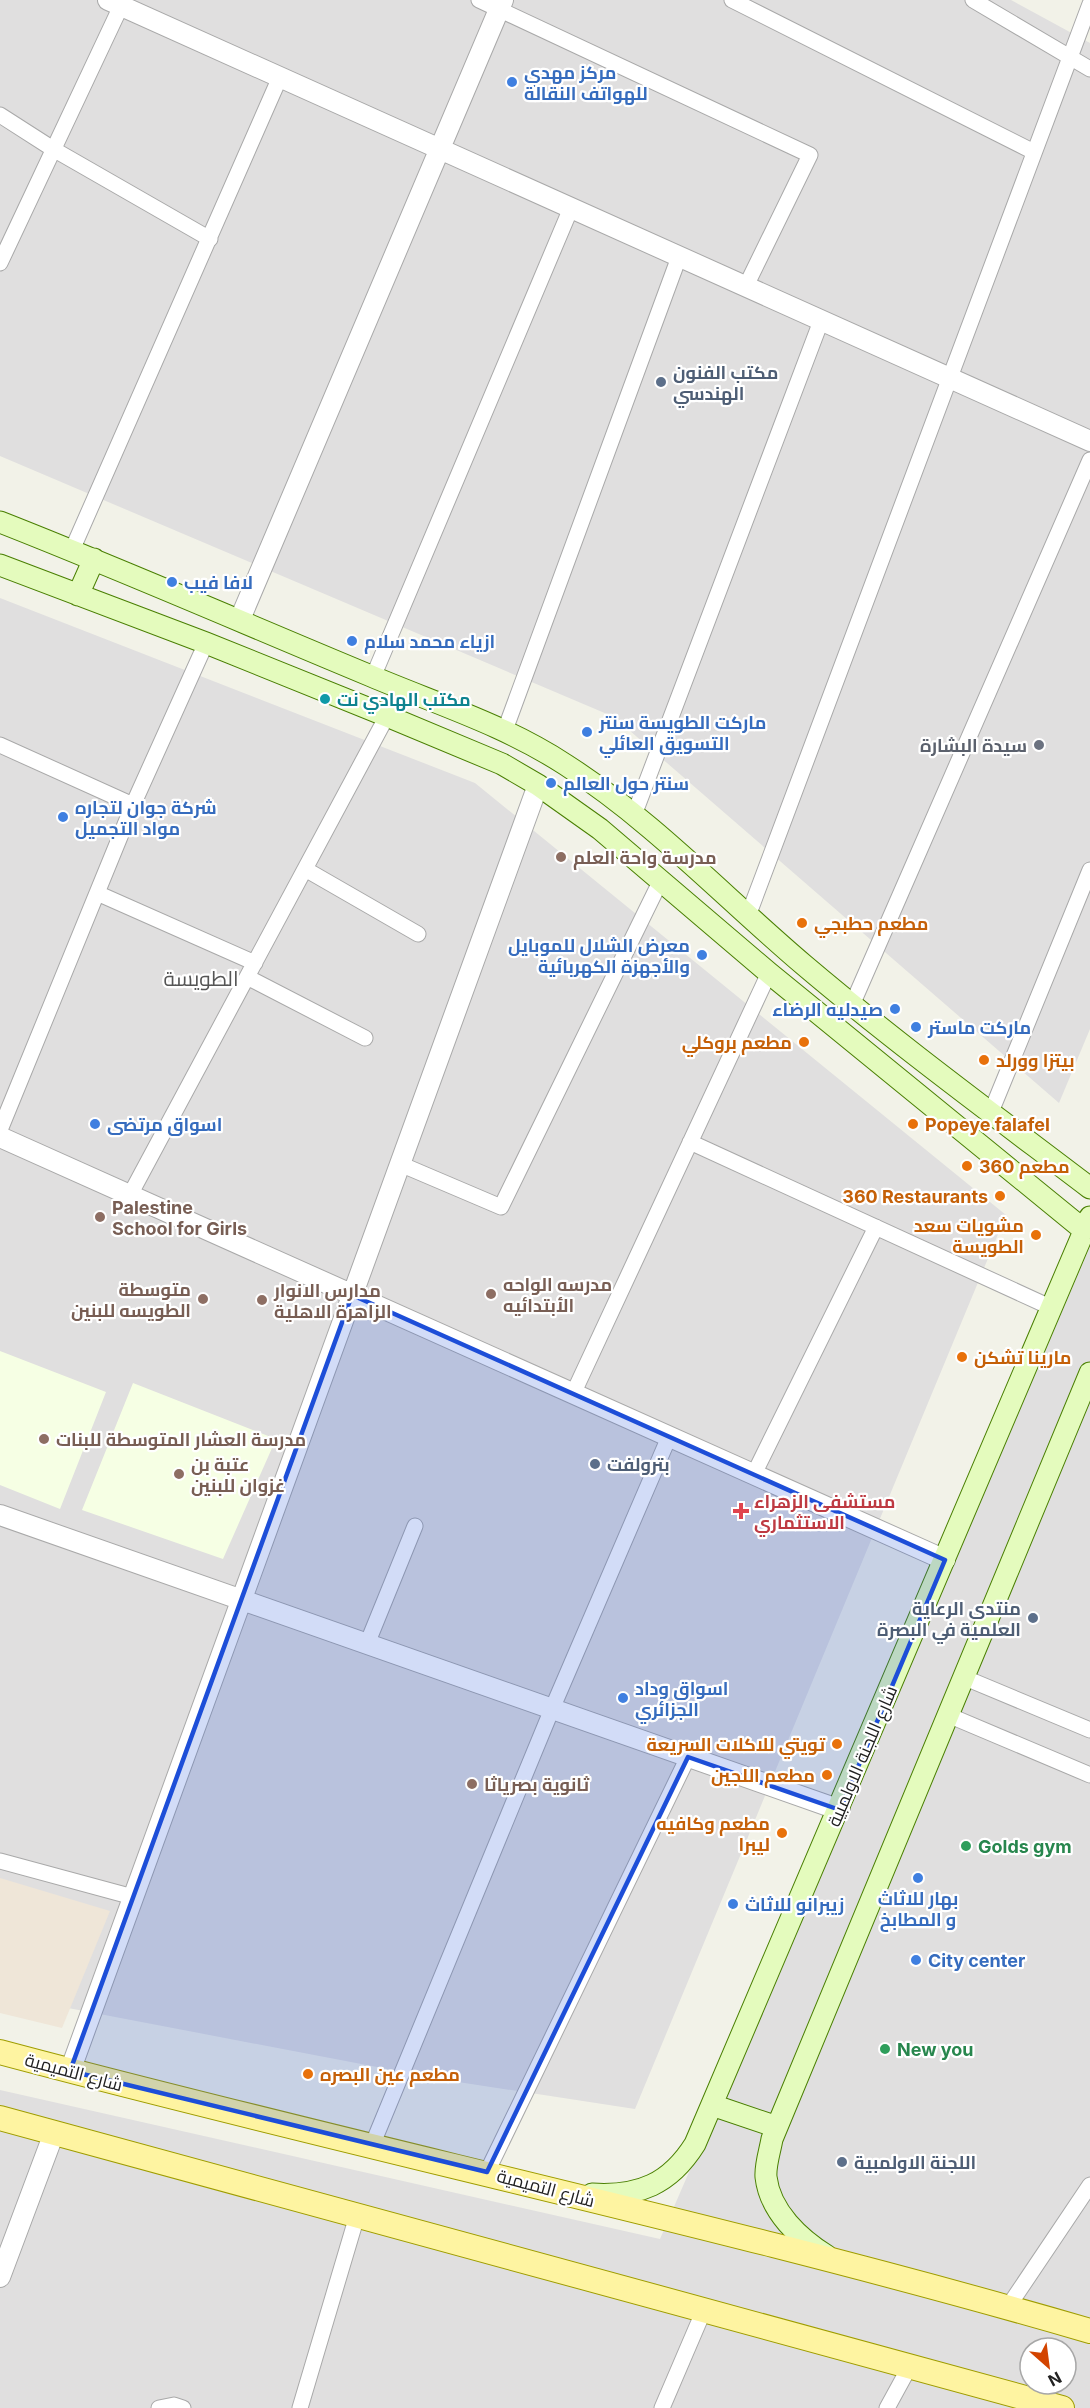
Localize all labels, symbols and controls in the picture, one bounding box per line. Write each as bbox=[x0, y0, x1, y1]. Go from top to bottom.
place label: مركز مهدي للهواتف النقالة bbox=[524, 62, 648, 105]
marker: مركز مهدي للهواتف النقالة bbox=[505, 75, 519, 89]
place label: مكتب الفنون الهندسي bbox=[673, 362, 778, 408]
marker: مكتب الفنون الهندسي bbox=[654, 375, 668, 389]
place label: لافا فيب bbox=[184, 572, 253, 593]
marker: لافا فيب bbox=[165, 575, 179, 589]
place label: ازياء محمد سلام bbox=[364, 631, 495, 654]
marker: ازياء محمد سلام bbox=[345, 634, 359, 648]
place label: مكتب الهادي نت bbox=[337, 689, 471, 714]
marker: مكتب الهادي نت bbox=[318, 692, 332, 706]
place label: ماركت الطويسة سنتر التسويق العائلي bbox=[598, 712, 766, 759]
marker: ماركت الطويسة سنتر التسويق العائلي bbox=[580, 725, 594, 739]
place label: سيدة البشارة bbox=[920, 735, 1027, 756]
marker: سيدة البشارة bbox=[1032, 738, 1046, 752]
place label: سنتر حول العالم bbox=[563, 773, 689, 796]
marker: سنتر حول العالم bbox=[544, 776, 558, 790]
place label: شركة جوان لتجاره مواد التجميل bbox=[75, 797, 217, 840]
marker: شركة جوان لتجاره مواد التجميل bbox=[56, 810, 70, 824]
place label: مدرسة واحة العلم bbox=[573, 847, 717, 870]
marker: مدرسة واحة العلم bbox=[554, 850, 568, 864]
place label: مطعم حطبجي bbox=[814, 913, 928, 939]
marker: مطعم حطبجي bbox=[795, 916, 809, 930]
place label: معرض الشلال للموبايل والأجهزة الكهربائية bbox=[508, 935, 690, 978]
marker: معرض الشلال للموبايل والأجهزة الكهربائية bbox=[695, 948, 709, 962]
district label: الطويسة bbox=[163, 966, 239, 991]
place label: صيدليه الرضاء bbox=[772, 999, 883, 1021]
marker: صيدليه الرضاء bbox=[888, 1002, 902, 1016]
place label: ماركت ماستر bbox=[927, 1017, 1031, 1039]
marker: ماركت ماستر bbox=[909, 1020, 923, 1034]
place label: مطعم بروكلي bbox=[682, 1032, 792, 1058]
marker: مطعم بروكلي bbox=[797, 1035, 811, 1049]
place label: بيتزا وورلد bbox=[996, 1050, 1075, 1072]
marker: بيتزا وورلد bbox=[977, 1053, 991, 1067]
place label: اسواق مرتضى bbox=[107, 1114, 222, 1136]
place label: Popeye falafel bbox=[925, 1114, 1050, 1135]
marker: اسواق مرتضى bbox=[88, 1117, 102, 1131]
marker: Popeye falafel bbox=[906, 1117, 920, 1131]
place label: مطعم 360 bbox=[979, 1156, 1070, 1179]
marker: مطعم 360 bbox=[960, 1159, 974, 1173]
place label: 360 Restaurants bbox=[842, 1186, 988, 1207]
marker: 360 Restaurants bbox=[993, 1189, 1007, 1203]
place label: Palestine School for Girls bbox=[112, 1197, 247, 1239]
marker: Palestine School for Girls bbox=[93, 1210, 107, 1224]
place label: مشويات سعد الطويسة bbox=[914, 1215, 1024, 1258]
marker: مشويات سعد الطويسة bbox=[1029, 1228, 1043, 1242]
place label: مدرسه الواحه الأبتدائيه bbox=[503, 1274, 612, 1316]
place label: متوسطة الطويسه للبنين bbox=[71, 1279, 191, 1322]
place label: مدارس الانوار الزاهرة الاهلية bbox=[273, 1280, 392, 1323]
marker: مدرسه الواحه الأبتدائيه bbox=[484, 1287, 498, 1301]
marker: متوسطة الطويسه للبنين bbox=[196, 1292, 210, 1306]
marker: مدارس الانوار الزاهرة الاهلية bbox=[255, 1293, 269, 1307]
place label: مارينا تشكن bbox=[974, 1347, 1071, 1369]
marker: مارينا تشكن bbox=[955, 1350, 969, 1364]
place label: مدرسة العشار المتوسطة للبنات bbox=[56, 1429, 306, 1451]
marker: مدرسة العشار المتوسطة للبنات bbox=[37, 1432, 51, 1446]
place label: عتبة بن غزوان للبنين bbox=[191, 1454, 285, 1497]
place label: بترولفت bbox=[607, 1454, 670, 1476]
marker: بترولفت bbox=[588, 1457, 602, 1471]
marker: عتبة بن غزوان للبنين bbox=[172, 1467, 186, 1481]
place label: مستشفى الزهراء الاستثماري bbox=[754, 1491, 895, 1537]
marker: مستشفى الزهراء الاستثماري bbox=[732, 1502, 750, 1520]
place label: منتدى الرعاية العلمية في البصرة bbox=[877, 1598, 1021, 1645]
marker: منتدى الرعاية العلمية في البصرة bbox=[1026, 1611, 1040, 1625]
place label: اسواق وداد الجزائري bbox=[635, 1678, 728, 1724]
street label: شارع اللجنة الاولمبية bbox=[823, 1682, 903, 1830]
marker: اسواق وداد الجزائري bbox=[616, 1691, 630, 1705]
place label: تويتي للاكلات السريعة bbox=[646, 1734, 825, 1760]
marker: تويتي للاكلات السريعة bbox=[830, 1737, 844, 1751]
place label: مطعم اللجين bbox=[711, 1765, 815, 1788]
marker: مطعم اللجين bbox=[820, 1768, 834, 1782]
place label: ثانوية بصرياثا bbox=[484, 1774, 589, 1796]
marker: ثانوية بصرياثا bbox=[465, 1777, 479, 1791]
place label: مطعم وكافيه ليبرا bbox=[656, 1813, 770, 1856]
marker: مطعم وكافيه ليبرا bbox=[775, 1826, 789, 1840]
place label: Golds gym bbox=[978, 1836, 1072, 1857]
marker: Golds gym bbox=[959, 1839, 973, 1853]
marker: بهار للاثاث و المطابخ bbox=[911, 1871, 925, 1885]
place label: بهار للاثاث و المطابخ bbox=[878, 1888, 958, 1932]
place label: زيبرانو للاثاث bbox=[745, 1894, 844, 1916]
marker: زيبرانو للاثاث bbox=[726, 1897, 740, 1911]
place label: City center bbox=[928, 1950, 1025, 1971]
marker: City center bbox=[909, 1953, 923, 1967]
place label: New you bbox=[897, 2039, 974, 2060]
marker: New you bbox=[878, 2042, 892, 2056]
street label: شارع التميمية bbox=[22, 2049, 125, 2097]
place label: مطعم عين البصره bbox=[320, 2064, 460, 2087]
marker: مطعم عين البصره bbox=[301, 2067, 315, 2081]
place label: اللجنة الاولمبية bbox=[854, 2152, 976, 2174]
marker: اللجنة الاولمبية bbox=[835, 2155, 849, 2169]
street label: شارع التميمية bbox=[494, 2165, 597, 2213]
north arrow bbox=[1018, 2336, 1078, 2396]
text: N bbox=[1045, 2368, 1065, 2391]

